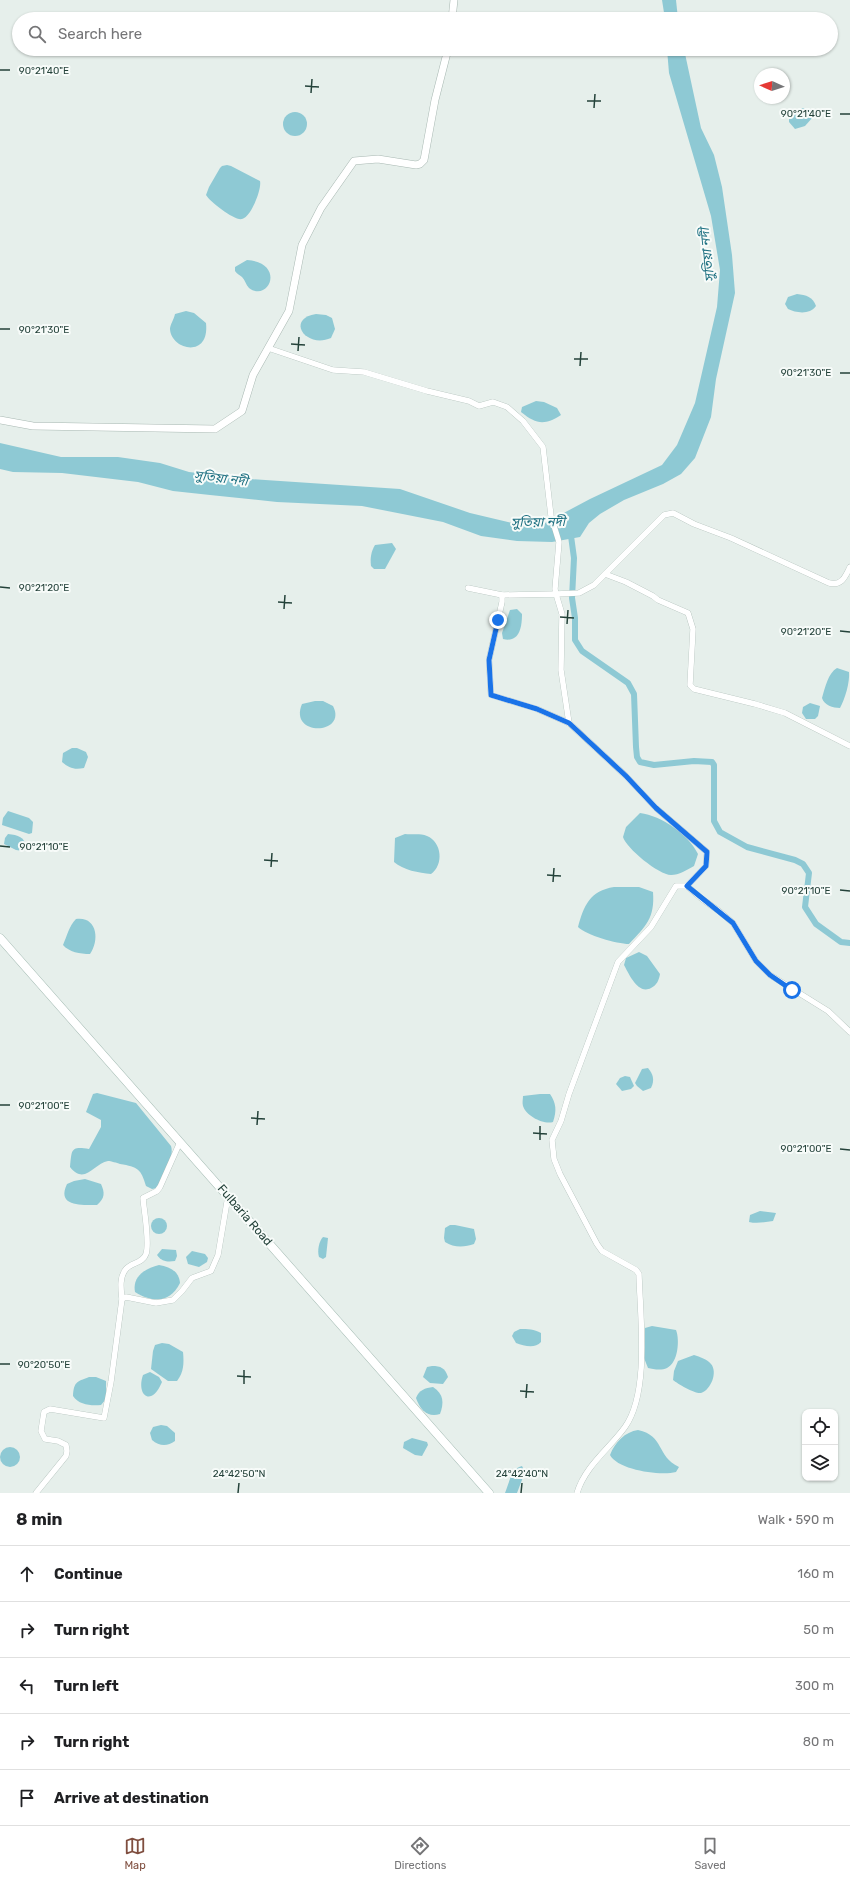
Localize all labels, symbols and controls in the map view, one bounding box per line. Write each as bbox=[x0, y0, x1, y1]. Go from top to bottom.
search box bbox=[12, 12, 838, 56]
icon: search bbox=[26, 23, 48, 45]
text: Search here bbox=[58, 25, 142, 43]
text: 90°21'40"E bbox=[19, 65, 69, 77]
north arrow bbox=[754, 68, 790, 104]
text: 90°21'40"E bbox=[781, 108, 831, 120]
water label: সুতিয়া নদী bbox=[696, 225, 717, 283]
text: 90°21'30"E bbox=[19, 324, 69, 336]
text: 90°21'30"E bbox=[781, 367, 831, 379]
water label: সুতিয়া নদী bbox=[193, 467, 251, 489]
water label: সুতিয়া নদী bbox=[511, 514, 568, 530]
text: 90°21'20"E bbox=[19, 582, 69, 594]
route end bbox=[489, 611, 507, 629]
text: 90°21'20"E bbox=[781, 626, 831, 638]
text: 90°21'10"E bbox=[20, 841, 68, 853]
text: 90°21'10"E bbox=[782, 885, 830, 897]
route start bbox=[783, 981, 801, 999]
text: 90°21'00"E bbox=[19, 1100, 70, 1112]
text: 90°21'00"E bbox=[781, 1143, 832, 1155]
street label: Fulbaria Road bbox=[215, 1182, 275, 1248]
text: 90°20'50"E bbox=[18, 1359, 70, 1371]
map controls bbox=[802, 1409, 838, 1481]
button: locate bbox=[802, 1409, 838, 1445]
button: layers bbox=[802, 1445, 838, 1481]
text: 24°42'50"N bbox=[213, 1468, 265, 1480]
text: 24°42'40"N bbox=[496, 1468, 548, 1480]
text: 8 min bbox=[16, 1509, 63, 1529]
text: Walk · 590 m bbox=[758, 1512, 834, 1527]
icon: ahead bbox=[16, 1563, 38, 1585]
text: Continue bbox=[54, 1565, 123, 1583]
text: 160 m bbox=[798, 1566, 834, 1581]
icon: right bbox=[16, 1619, 38, 1641]
text: Turn right bbox=[54, 1621, 129, 1639]
text: 50 m bbox=[803, 1622, 834, 1637]
icon: left bbox=[16, 1675, 38, 1697]
text: Turn left bbox=[54, 1677, 119, 1695]
text: 300 m bbox=[795, 1678, 834, 1693]
icon: right bbox=[16, 1731, 38, 1753]
text: Turn right bbox=[54, 1733, 129, 1751]
text: 80 m bbox=[803, 1734, 834, 1749]
icon: arrive bbox=[16, 1787, 38, 1809]
text: Arrive at destination bbox=[54, 1789, 209, 1807]
tab: Map bbox=[124, 1835, 146, 1872]
tab: Directions bbox=[394, 1835, 446, 1872]
tab: Saved bbox=[695, 1835, 726, 1872]

